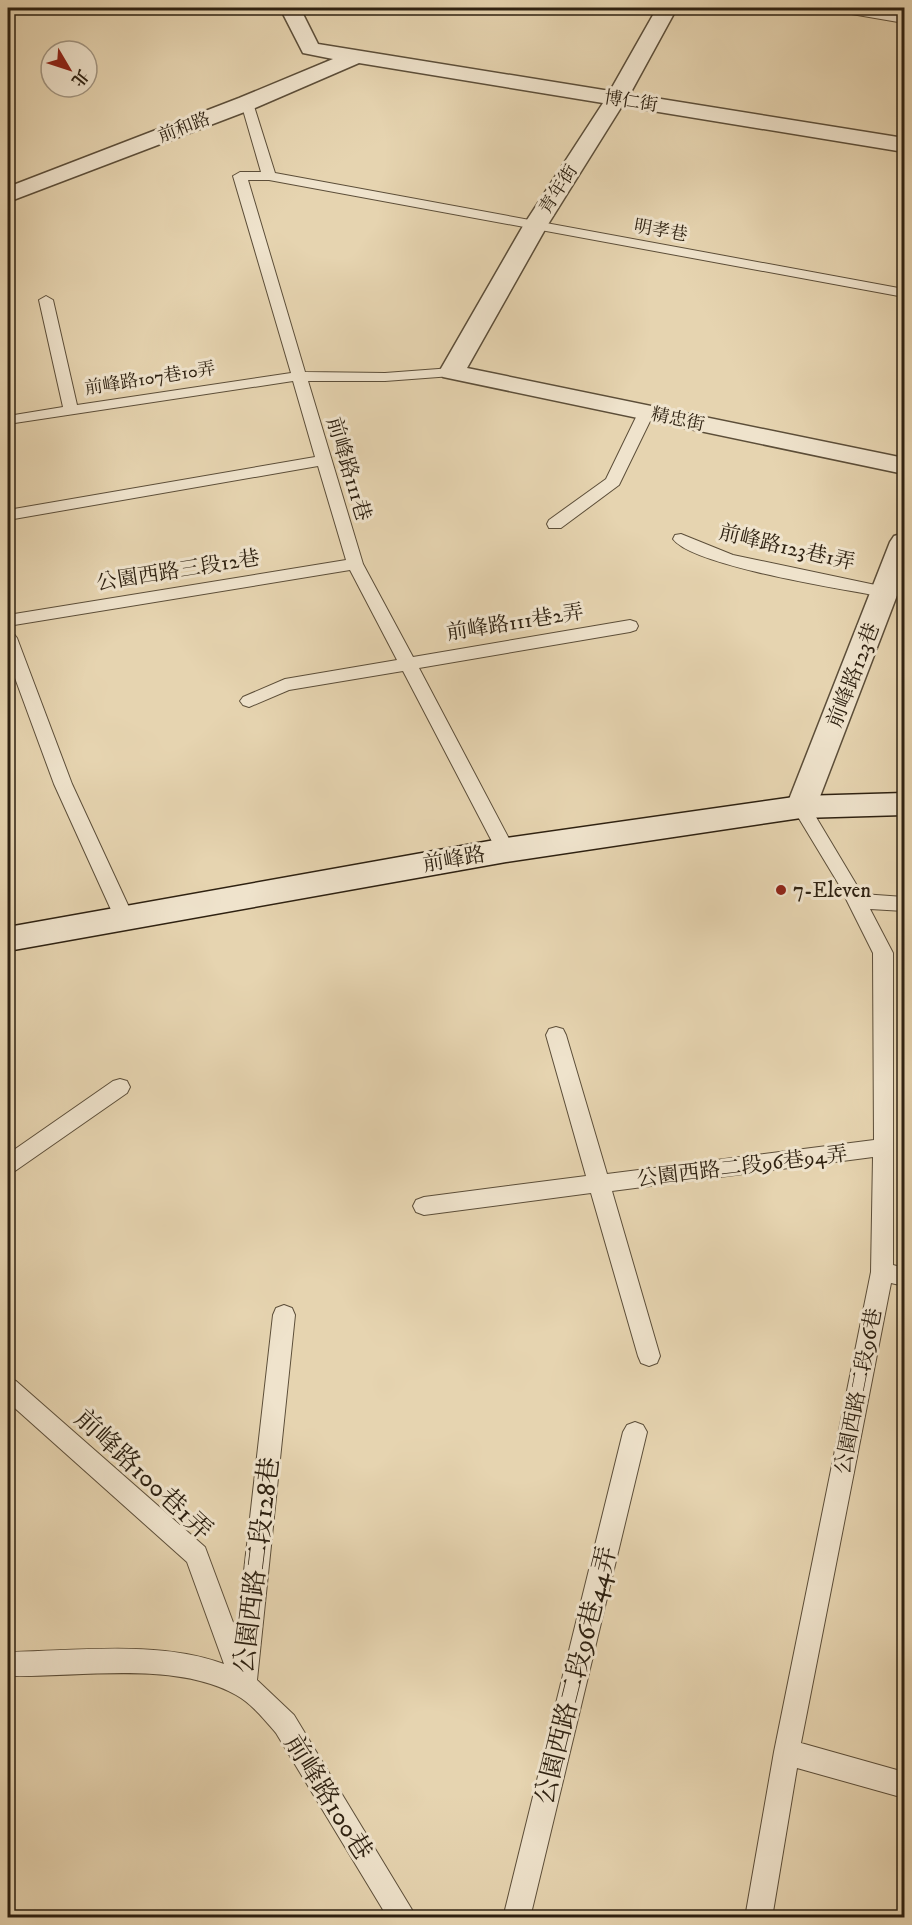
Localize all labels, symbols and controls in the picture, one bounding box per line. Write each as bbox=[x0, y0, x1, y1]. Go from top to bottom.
north arrow bbox=[39, 39, 99, 99]
text: 北 bbox=[67, 65, 93, 90]
street label: 博仁街 bbox=[602, 87, 659, 117]
street label: 前和路 bbox=[155, 108, 214, 148]
street label: 青年街 bbox=[535, 161, 583, 218]
street label: 明孝巷 bbox=[632, 215, 689, 247]
street label: 前峰路107巷10弄 bbox=[83, 358, 217, 400]
street label: 精忠街 bbox=[649, 404, 706, 436]
street label: 前峰路111巷 bbox=[320, 414, 376, 524]
street label: 前峰路123巷1弄 bbox=[716, 520, 857, 576]
street label: 公園西路三段12巷 bbox=[95, 545, 262, 597]
street label: 前峰路111巷2弄 bbox=[445, 599, 586, 647]
street label: 前峰路123巷 bbox=[822, 619, 886, 731]
street label: 前峰路 bbox=[421, 842, 487, 878]
place label: 7-Eleven bbox=[793, 878, 871, 904]
marker: 7-Eleven bbox=[774, 883, 788, 897]
street label: 公園西路二段96巷94弄 bbox=[635, 1141, 849, 1193]
street label: 公園西路二段96巷 bbox=[830, 1306, 888, 1476]
street label: 前峰路100巷1弄 bbox=[67, 1403, 219, 1548]
street label: 公園西路二段128巷 bbox=[228, 1455, 287, 1675]
street label: 公園西路二段96巷44弄 bbox=[528, 1543, 624, 1808]
street label: 前峰路100巷 bbox=[276, 1729, 379, 1867]

